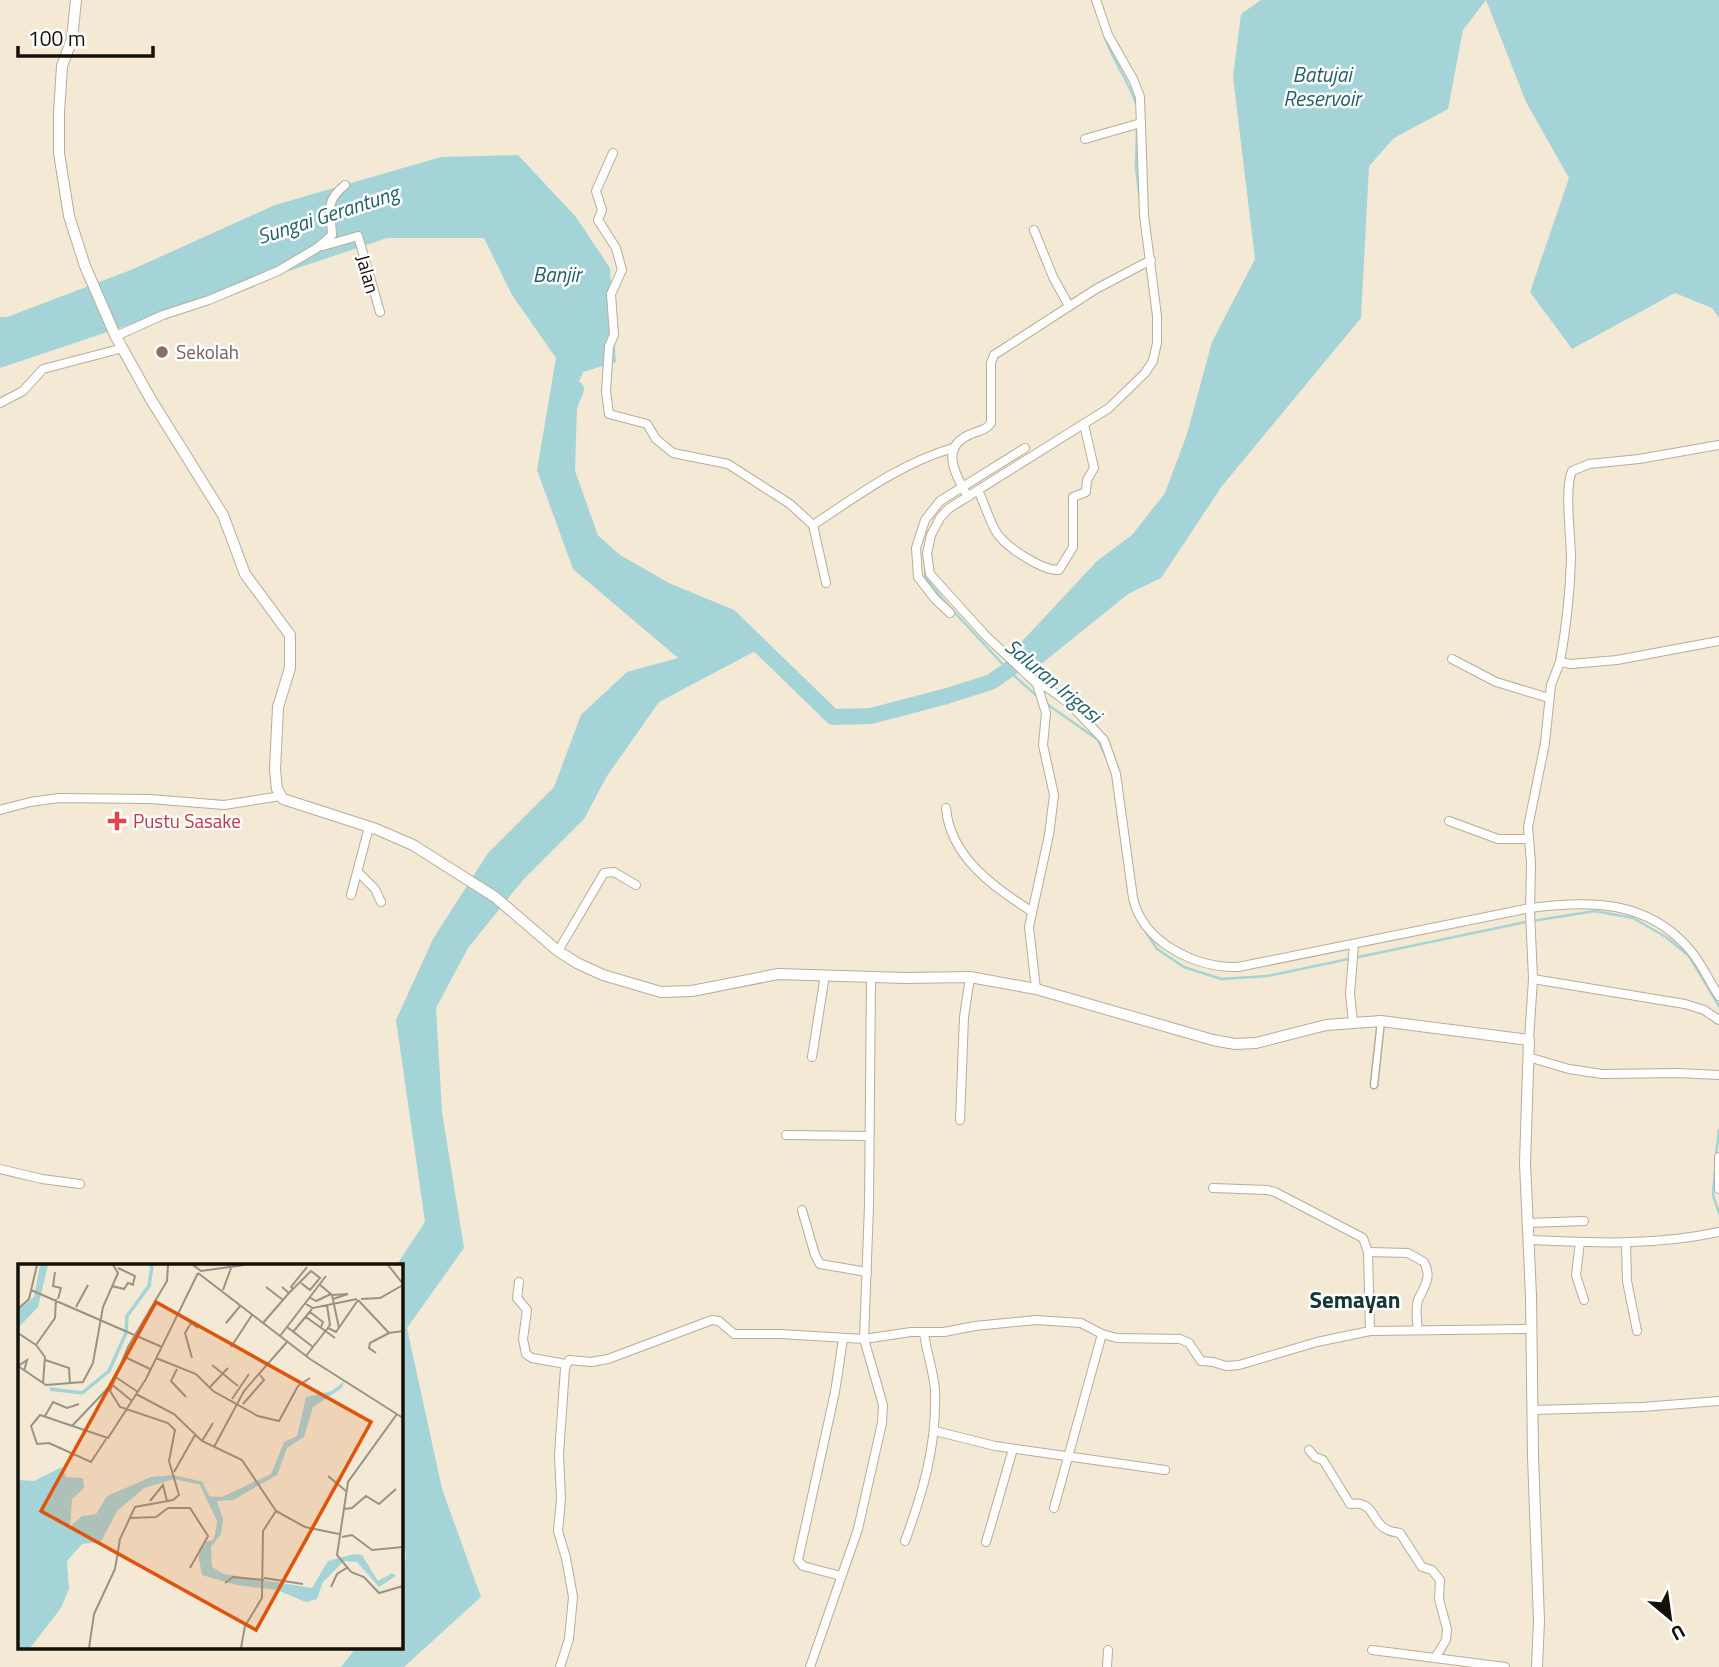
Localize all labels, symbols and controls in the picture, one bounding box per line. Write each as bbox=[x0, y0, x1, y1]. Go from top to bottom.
scale bar bbox=[18, 14, 152, 58]
text: 100 m bbox=[28, 22, 85, 54]
water label: Batujai Reservoir bbox=[1283, 58, 1363, 114]
water label: Sungai Gerantung bbox=[253, 175, 405, 252]
street label: Jalan bbox=[349, 251, 388, 297]
water label: Banjir bbox=[533, 258, 584, 290]
place label: Sekolah bbox=[176, 337, 239, 366]
marker: Sekolah bbox=[154, 344, 170, 360]
water label: Saluran Irigasi bbox=[998, 630, 1111, 732]
place label: Pustu Sasake bbox=[133, 806, 241, 835]
marker: Pustu Sasake bbox=[107, 811, 127, 831]
inset map bbox=[18, 1264, 402, 1650]
district label: Semayan bbox=[1310, 1282, 1400, 1317]
north arrow bbox=[1635, 1583, 1705, 1653]
text: U bbox=[1666, 1618, 1691, 1649]

